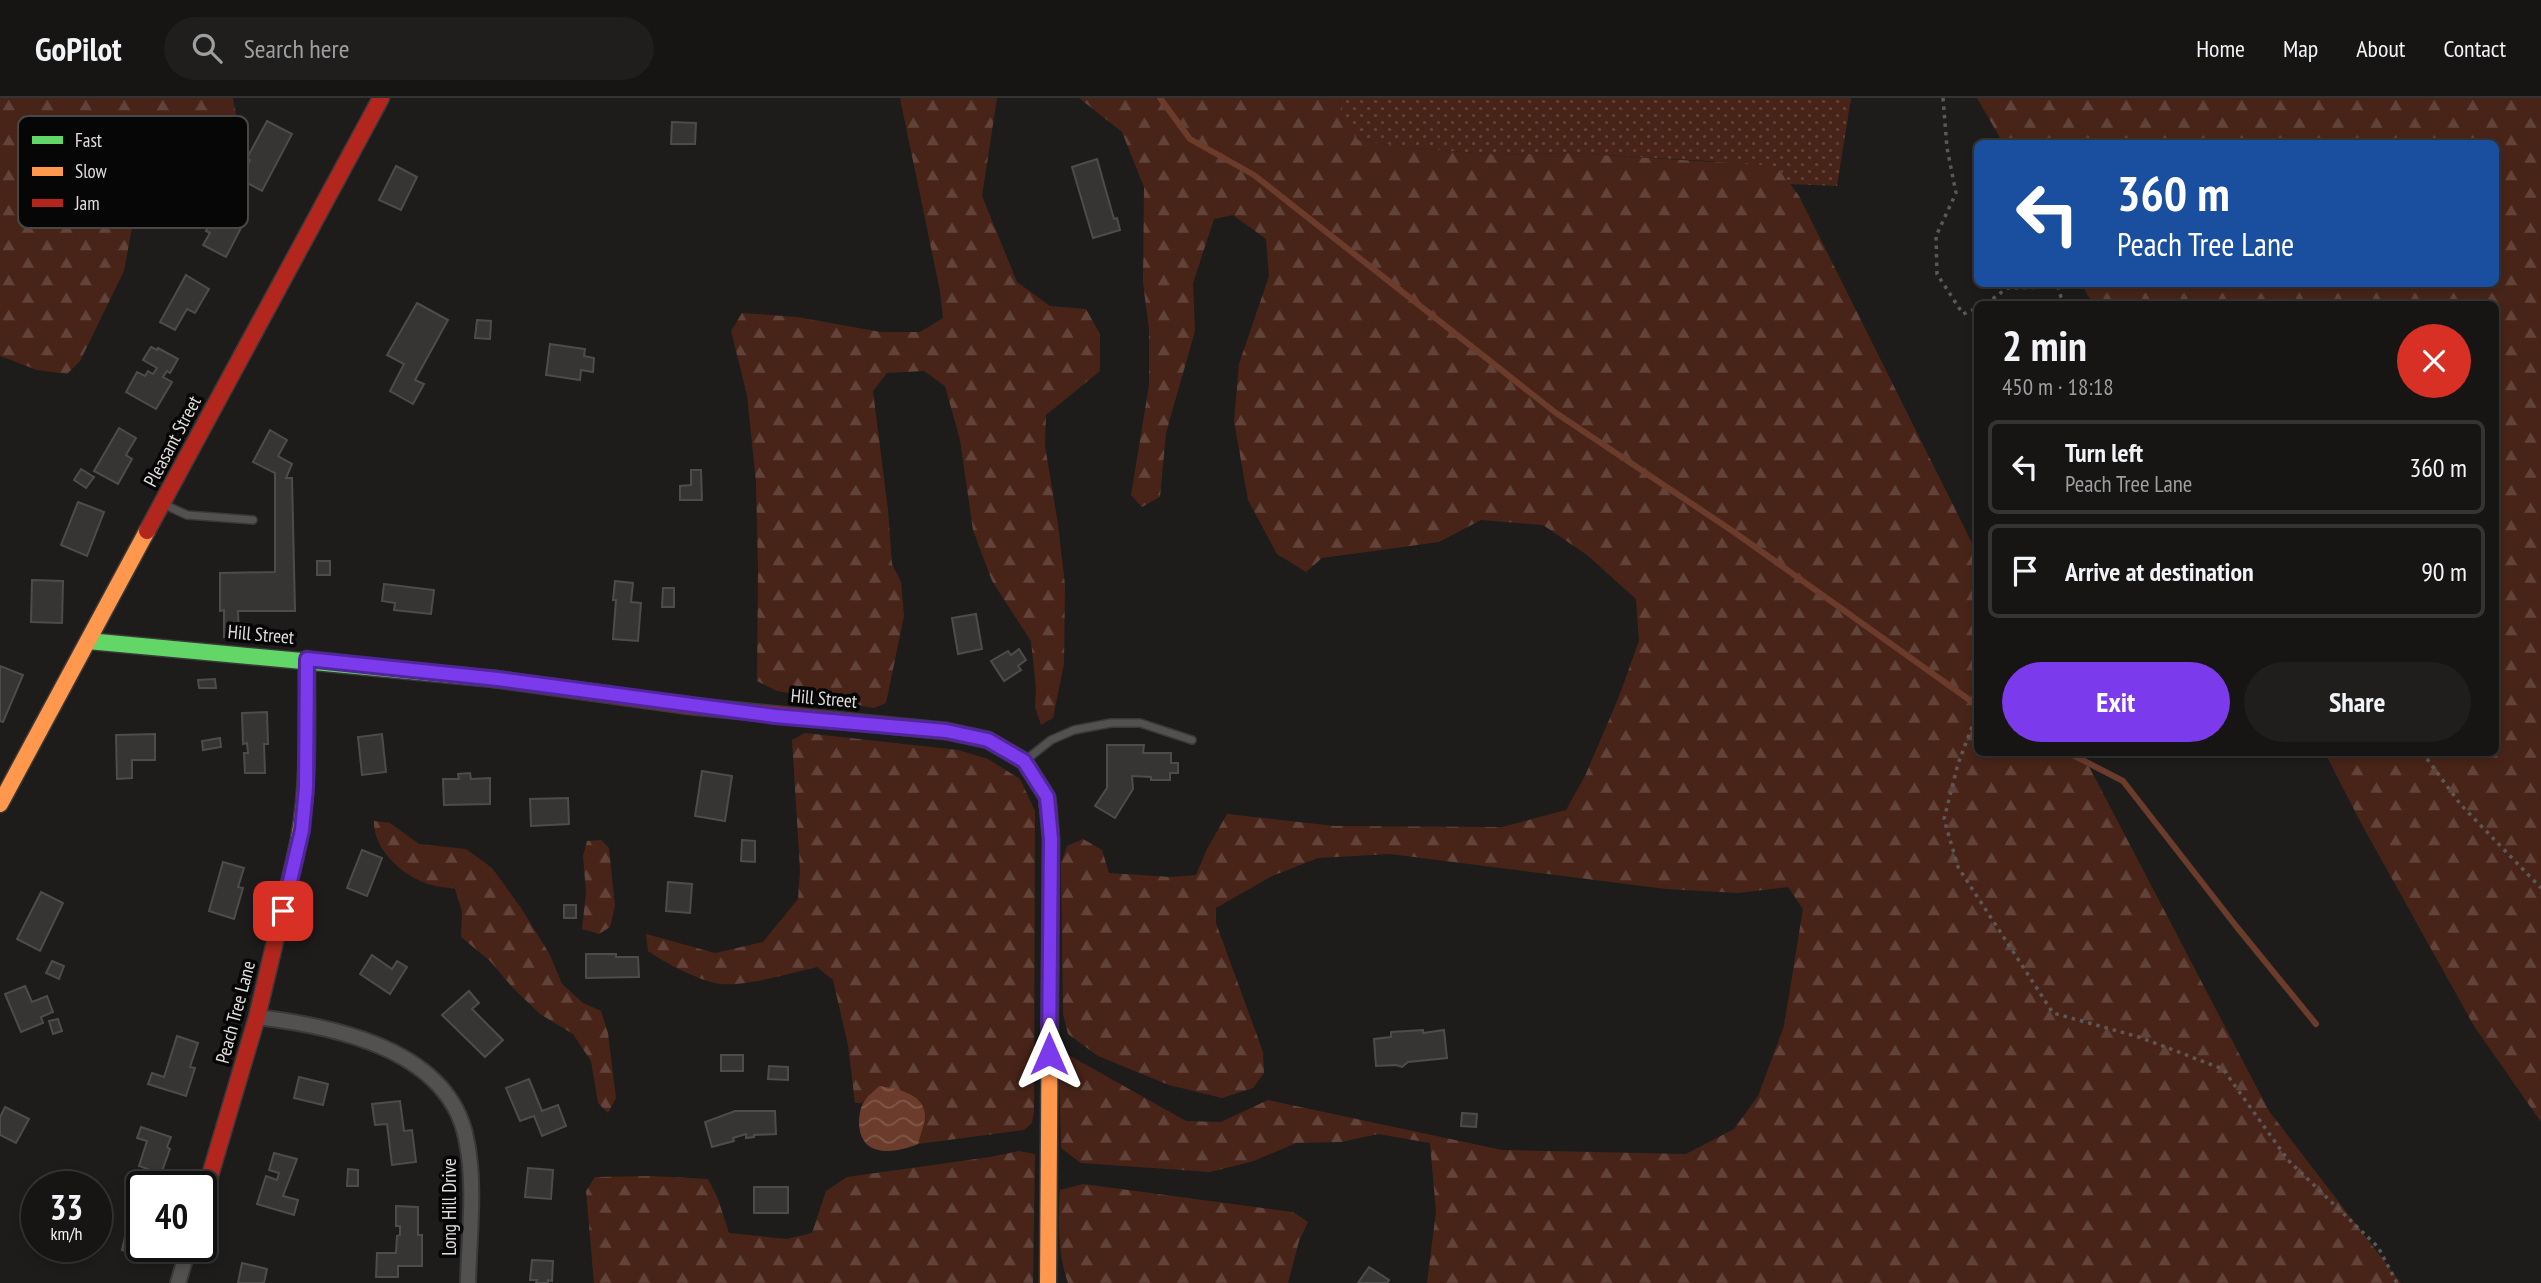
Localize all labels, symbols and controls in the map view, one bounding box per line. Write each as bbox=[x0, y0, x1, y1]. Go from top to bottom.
search box bbox=[164, 17, 654, 80]
text: GoPilot bbox=[35, 27, 122, 70]
icon: search bbox=[188, 29, 226, 67]
text: Search here bbox=[244, 32, 349, 65]
text: Home bbox=[2196, 33, 2245, 64]
text: Map bbox=[2283, 33, 2318, 64]
text: About bbox=[2356, 33, 2405, 64]
text: Contact bbox=[2443, 33, 2506, 64]
legend bbox=[18, 116, 248, 228]
text: Fast bbox=[75, 128, 103, 152]
text: Slow bbox=[75, 159, 108, 183]
text: 360 m bbox=[2117, 161, 2230, 225]
icon: left bbox=[2002, 168, 2093, 259]
text: Jam bbox=[74, 191, 100, 215]
text: Peach Tree Lane bbox=[2117, 223, 2294, 265]
text: 2 min bbox=[2002, 318, 2087, 373]
button: close bbox=[2397, 324, 2471, 398]
text: 450 m · 18:18 bbox=[2002, 372, 2114, 401]
street label: Pleasant Street bbox=[138, 391, 206, 491]
text: Turn left bbox=[2065, 436, 2143, 469]
icon: left bbox=[2006, 448, 2044, 486]
text: 360 m bbox=[2409, 451, 2467, 484]
text: Peach Tree Lane bbox=[2065, 469, 2192, 498]
icon: arrive bbox=[2006, 552, 2044, 590]
text: Arrive at destination bbox=[2065, 555, 2254, 588]
text: 90 m bbox=[2421, 555, 2467, 588]
street label: Hill Street bbox=[227, 619, 296, 649]
button: Exit bbox=[2002, 662, 2230, 742]
button: Share bbox=[2244, 662, 2471, 742]
street label: Hill Street bbox=[790, 683, 859, 713]
pin bbox=[253, 881, 313, 941]
icon: arrive bbox=[264, 892, 302, 930]
street label: Peach Tree Lane bbox=[210, 958, 260, 1066]
position arrow bbox=[1012, 1017, 1086, 1091]
street label: Long Hill Drive bbox=[437, 1158, 461, 1256]
speed limit sign: 40 bbox=[126, 1171, 217, 1262]
text: 33 bbox=[50, 1184, 83, 1230]
text: km/h bbox=[51, 1222, 82, 1245]

